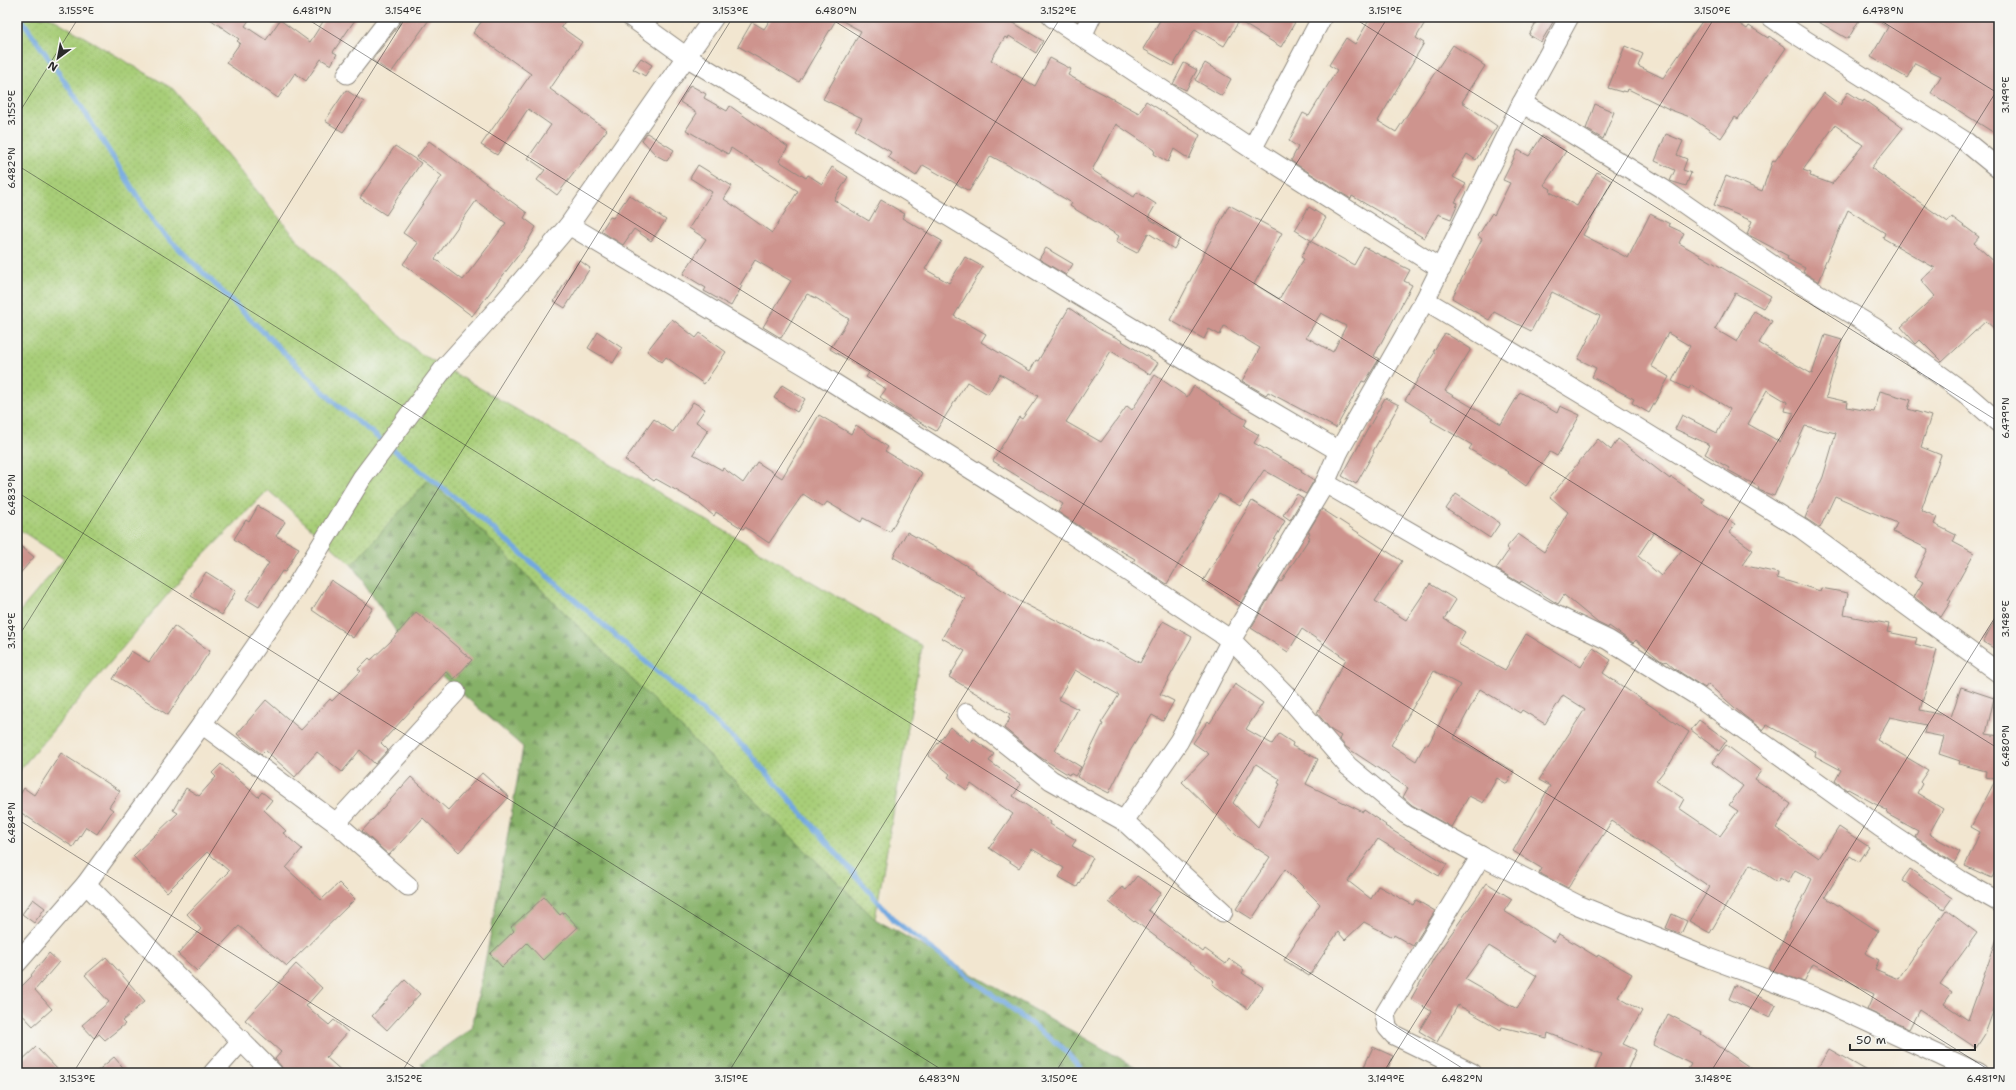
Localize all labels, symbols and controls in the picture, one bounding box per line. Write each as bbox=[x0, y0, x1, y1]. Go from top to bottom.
text: 3.155°E bbox=[58, 4, 94, 17]
text: 6.481°N bbox=[293, 4, 331, 17]
text: 3.154°E bbox=[385, 4, 421, 17]
text: 3.153°E bbox=[712, 4, 748, 17]
text: 6.480°N bbox=[815, 4, 857, 17]
text: 3.152°E bbox=[1040, 4, 1076, 17]
text: 3.151°E bbox=[1368, 4, 1402, 17]
text: 3.150°E bbox=[1693, 4, 1731, 17]
text: 6.478°N bbox=[1862, 4, 1904, 17]
north arrow bbox=[38, 38, 78, 78]
text: N bbox=[45, 57, 61, 75]
text: 3.149°E bbox=[1999, 76, 2012, 114]
text: 3.155°E bbox=[5, 90, 18, 126]
text: 6.482°N bbox=[5, 147, 18, 189]
text: 6.479°N bbox=[1999, 397, 2012, 439]
text: 6.483°N bbox=[5, 474, 18, 516]
text: 3.148°E bbox=[1999, 600, 2012, 638]
text: 3.154°E bbox=[5, 613, 18, 649]
text: 6.480°N bbox=[1999, 725, 2012, 767]
text: 6.484°N bbox=[5, 802, 18, 844]
scale bar bbox=[1850, 1026, 1975, 1052]
text: 50 m bbox=[1856, 1032, 1886, 1048]
text: 3.153°E bbox=[59, 1072, 95, 1085]
text: 3.152°E bbox=[386, 1072, 422, 1085]
text: 3.151°E bbox=[714, 1072, 748, 1085]
text: 6.483°N bbox=[918, 1072, 960, 1085]
text: 3.150°E bbox=[1040, 1072, 1078, 1085]
text: 3.149°E bbox=[1367, 1072, 1405, 1085]
text: 6.482°N bbox=[1441, 1072, 1483, 1085]
text: 3.148°E bbox=[1694, 1072, 1732, 1085]
text: 6.481°N bbox=[1967, 1072, 2005, 1085]

